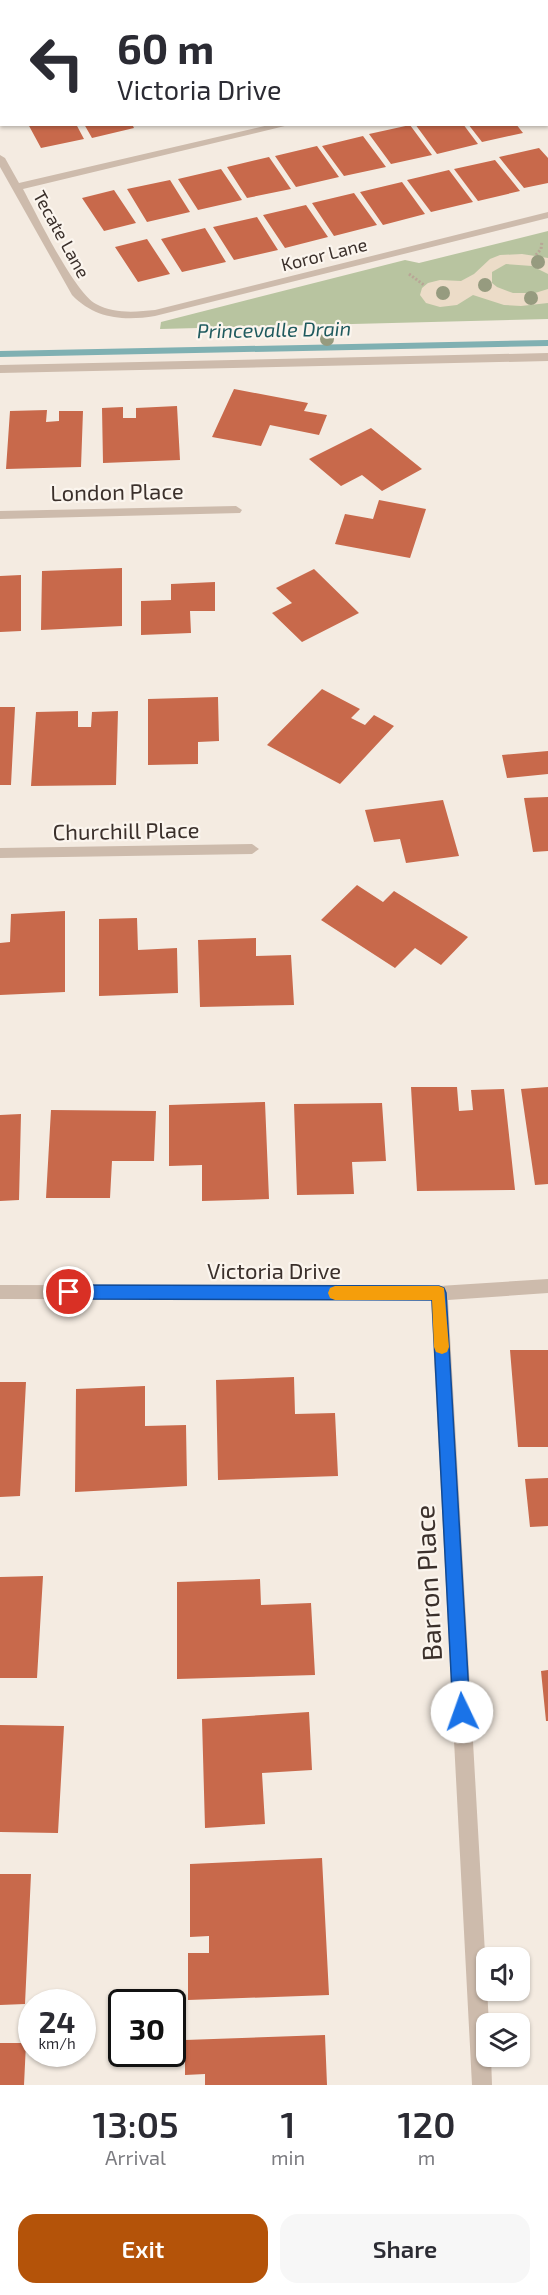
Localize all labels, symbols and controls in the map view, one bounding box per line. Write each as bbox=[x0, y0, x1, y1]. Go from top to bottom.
text: 60 m bbox=[117, 22, 214, 72]
icon: left bbox=[18, 24, 96, 102]
text: Victoria Drive bbox=[117, 73, 281, 105]
street label: Tecate Lane bbox=[29, 186, 95, 282]
street label: Koror Lane bbox=[279, 233, 369, 275]
water label: Princevalle Drain bbox=[197, 316, 351, 342]
street label: London Place bbox=[50, 477, 184, 505]
street label: Churchill Place bbox=[52, 816, 200, 844]
street label: Victoria Drive bbox=[207, 1257, 341, 1283]
pin bbox=[43, 1266, 94, 1317]
icon: arrive bbox=[52, 1275, 85, 1308]
street label: Barron Place bbox=[407, 1504, 447, 1662]
position arrow bbox=[430, 1680, 494, 1744]
map controls bbox=[476, 1947, 530, 2067]
button: sound bbox=[476, 1947, 530, 2001]
speed limit sign: 30 bbox=[108, 1989, 186, 2067]
text: 24 bbox=[39, 2003, 75, 2039]
button: layers bbox=[476, 2013, 530, 2067]
text: km/h bbox=[38, 2034, 76, 2052]
text: 13:05 bbox=[92, 2102, 179, 2145]
text: 1 bbox=[281, 2102, 296, 2145]
text: 120 bbox=[398, 2102, 456, 2145]
text: Arrival bbox=[105, 2145, 166, 2169]
text: min bbox=[271, 2145, 305, 2169]
text: m bbox=[418, 2145, 435, 2169]
button: Exit bbox=[18, 2214, 268, 2283]
button: Share bbox=[280, 2214, 530, 2283]

